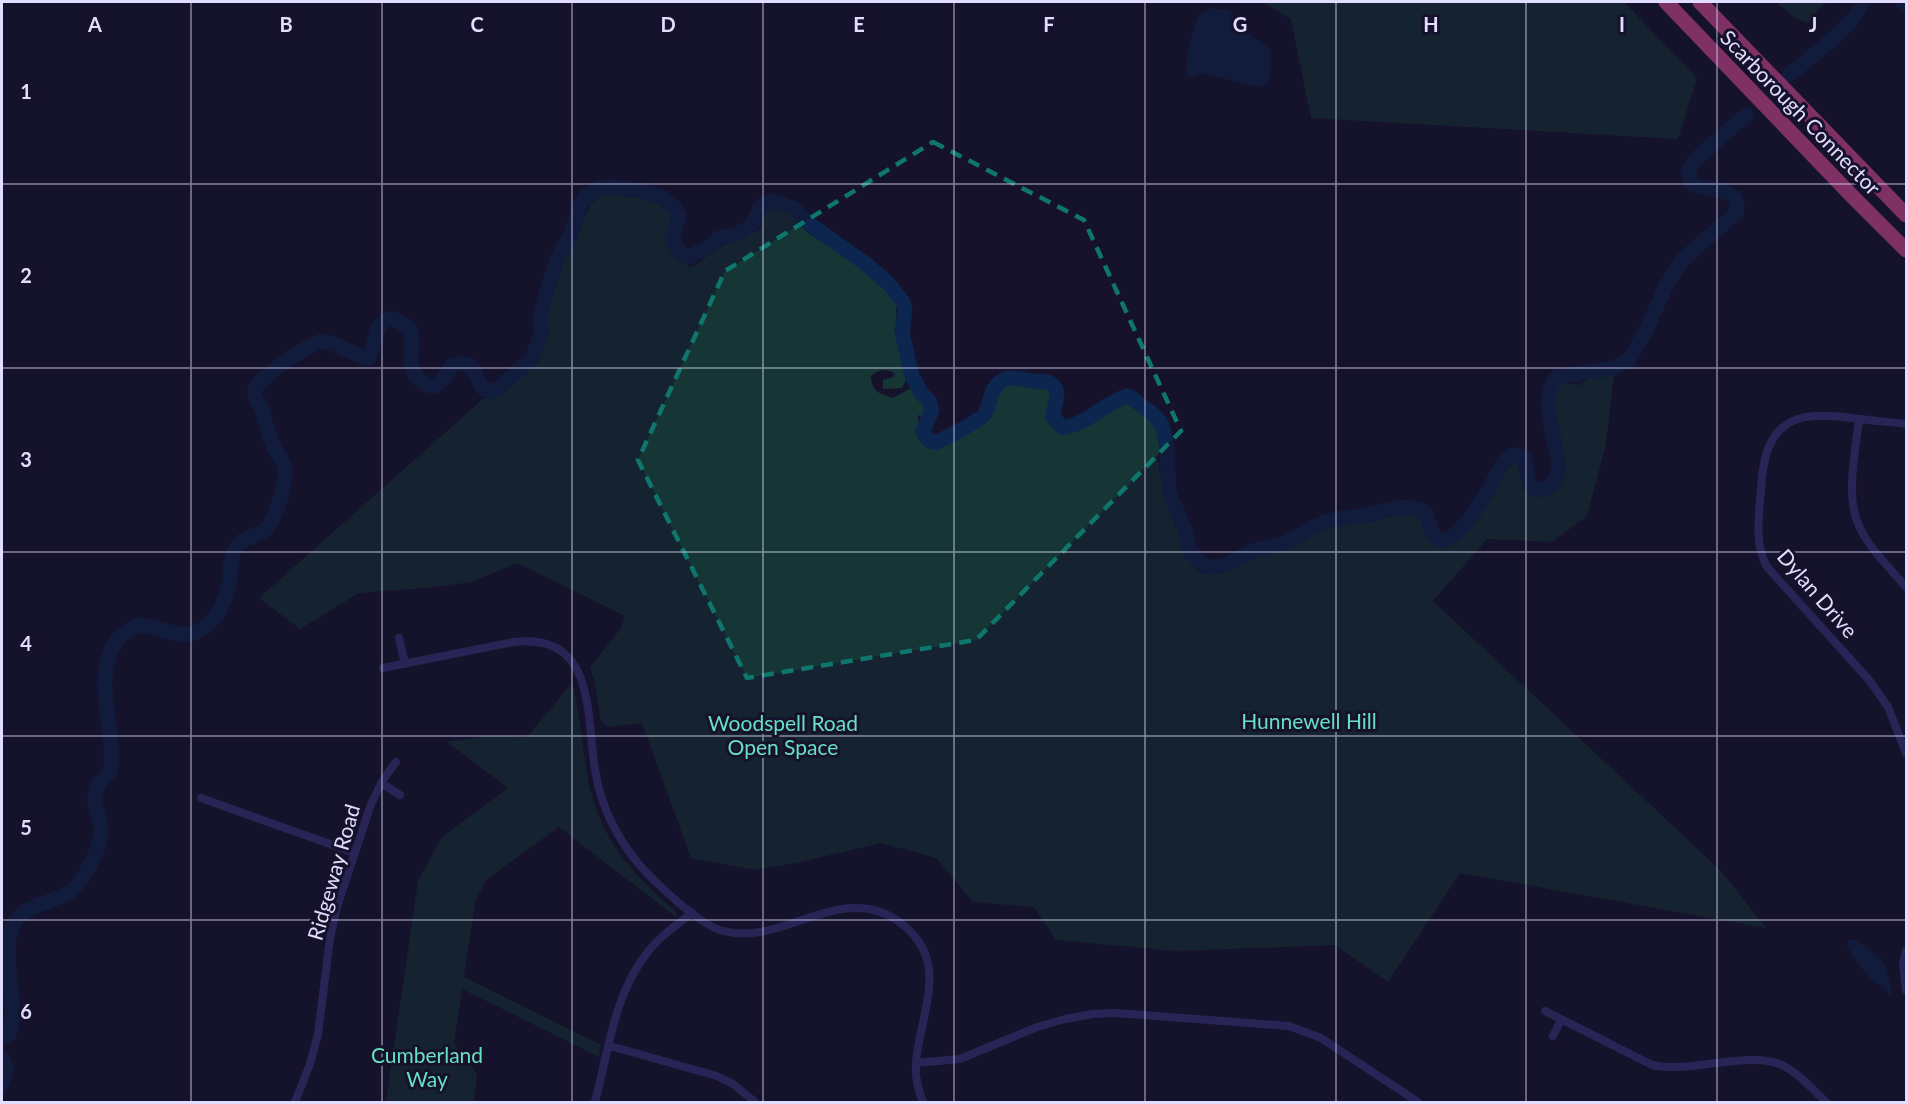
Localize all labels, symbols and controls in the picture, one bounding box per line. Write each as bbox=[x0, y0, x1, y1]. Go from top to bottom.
text: A bbox=[87, 12, 102, 36]
text: B bbox=[279, 12, 293, 36]
text: C bbox=[470, 12, 484, 36]
text: D bbox=[660, 12, 676, 36]
text: E bbox=[853, 12, 865, 36]
text: F bbox=[1043, 12, 1055, 36]
text: G bbox=[1233, 12, 1247, 36]
text: H bbox=[1423, 12, 1439, 36]
text: I bbox=[1619, 12, 1625, 36]
text: J bbox=[1809, 12, 1817, 36]
street label: Scarborough Connector bbox=[1716, 24, 1886, 200]
text: 1 bbox=[20, 79, 32, 103]
text: 2 bbox=[20, 263, 32, 287]
text: 3 bbox=[20, 447, 32, 471]
street label: Dylan Drive bbox=[1773, 544, 1863, 642]
text: 4 bbox=[20, 631, 32, 655]
park label: Hunnewell Hill bbox=[1241, 708, 1377, 733]
park label: Woodspell Road Open Space bbox=[708, 710, 858, 759]
street label: Ridgeway Road bbox=[302, 801, 364, 943]
text: 5 bbox=[20, 815, 32, 839]
text: 6 bbox=[20, 999, 32, 1023]
park label: Cumberland Way bbox=[371, 1042, 483, 1091]

